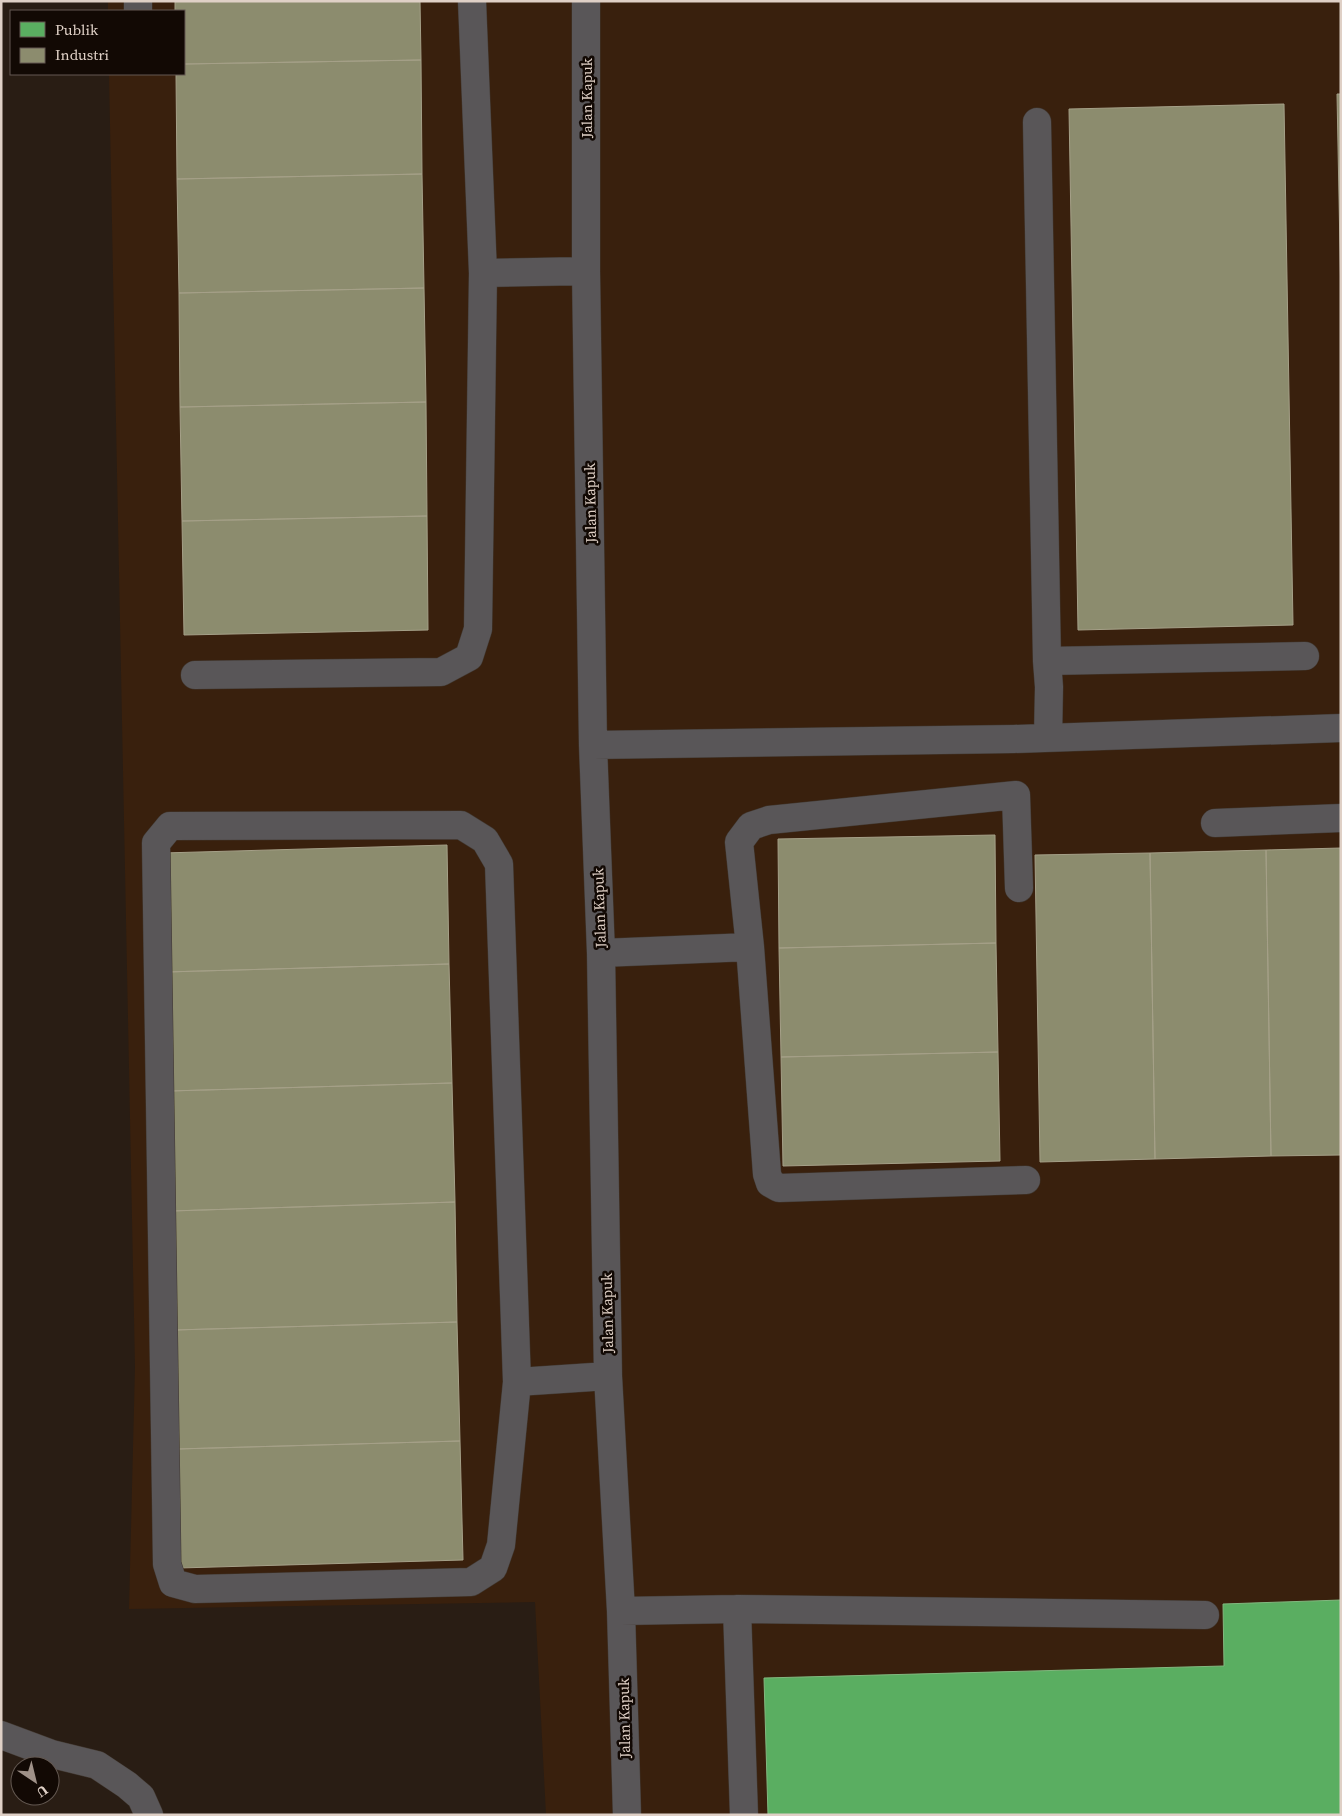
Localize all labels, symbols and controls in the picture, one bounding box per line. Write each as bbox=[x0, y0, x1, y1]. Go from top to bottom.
legend bbox=[10, 10, 185, 75]
text: Publik bbox=[55, 19, 99, 40]
text: Industri bbox=[55, 44, 109, 65]
street label: Jalan Kapuk bbox=[576, 57, 597, 139]
street label: Jalan Kapuk bbox=[579, 462, 601, 544]
street label: Jalan Kapuk bbox=[587, 867, 611, 949]
street label: Jalan Kapuk bbox=[596, 1272, 618, 1354]
street label: Jalan Kapuk bbox=[613, 1677, 635, 1759]
north arrow bbox=[10, 1756, 60, 1806]
text: U bbox=[33, 1781, 52, 1803]

